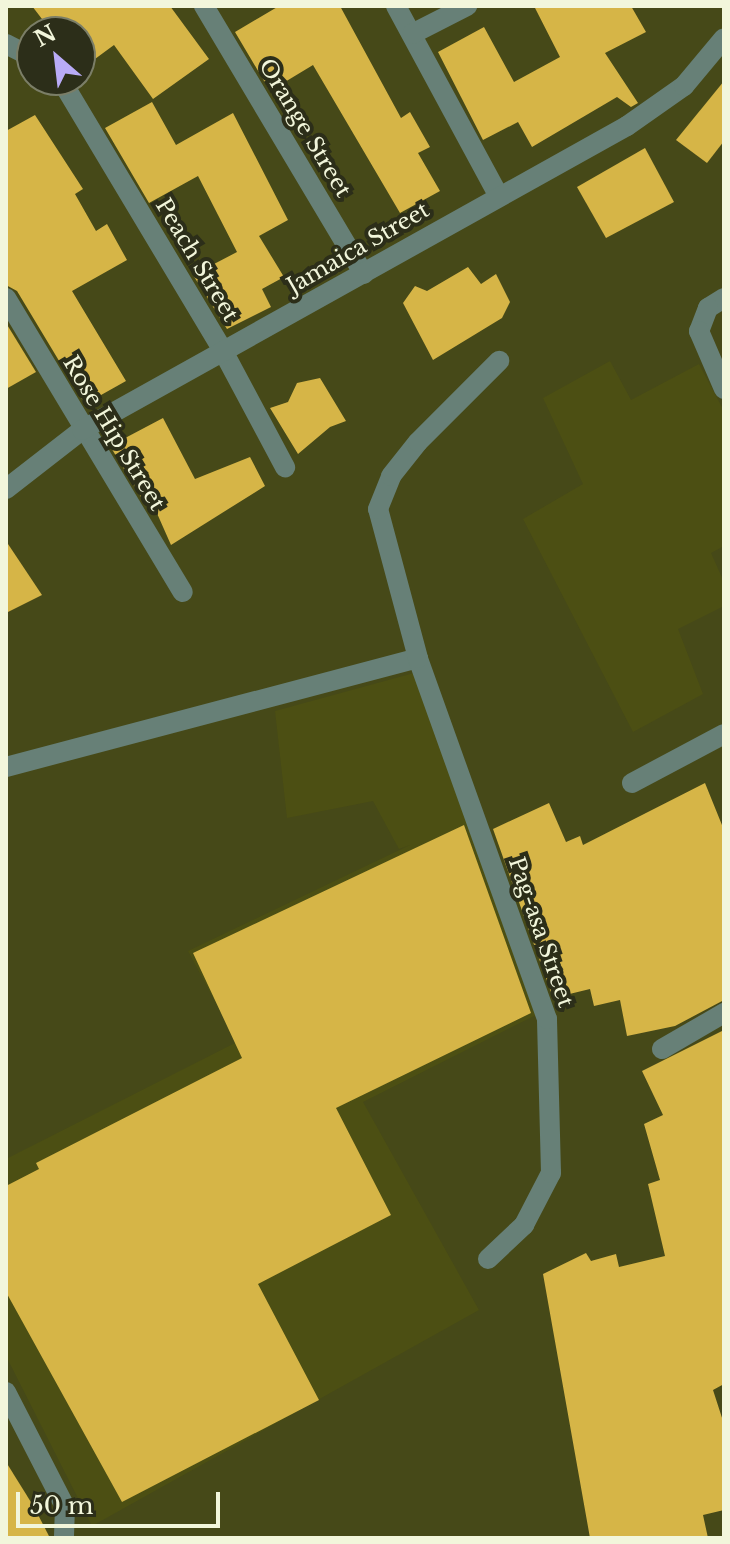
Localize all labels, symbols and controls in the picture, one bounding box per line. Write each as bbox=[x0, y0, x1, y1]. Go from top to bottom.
north arrow bbox=[16, 16, 96, 96]
text: N bbox=[30, 19, 61, 53]
street label: Orange Street bbox=[253, 54, 357, 202]
street label: Peach Street bbox=[150, 194, 244, 326]
street label: Jamaica Street bbox=[282, 197, 434, 299]
street label: Rose Hip Street bbox=[57, 351, 171, 515]
street label: Pag-asa Street bbox=[503, 853, 579, 1011]
scale bar bbox=[20, 1476, 224, 1526]
text: 50 m bbox=[30, 1491, 93, 1520]

